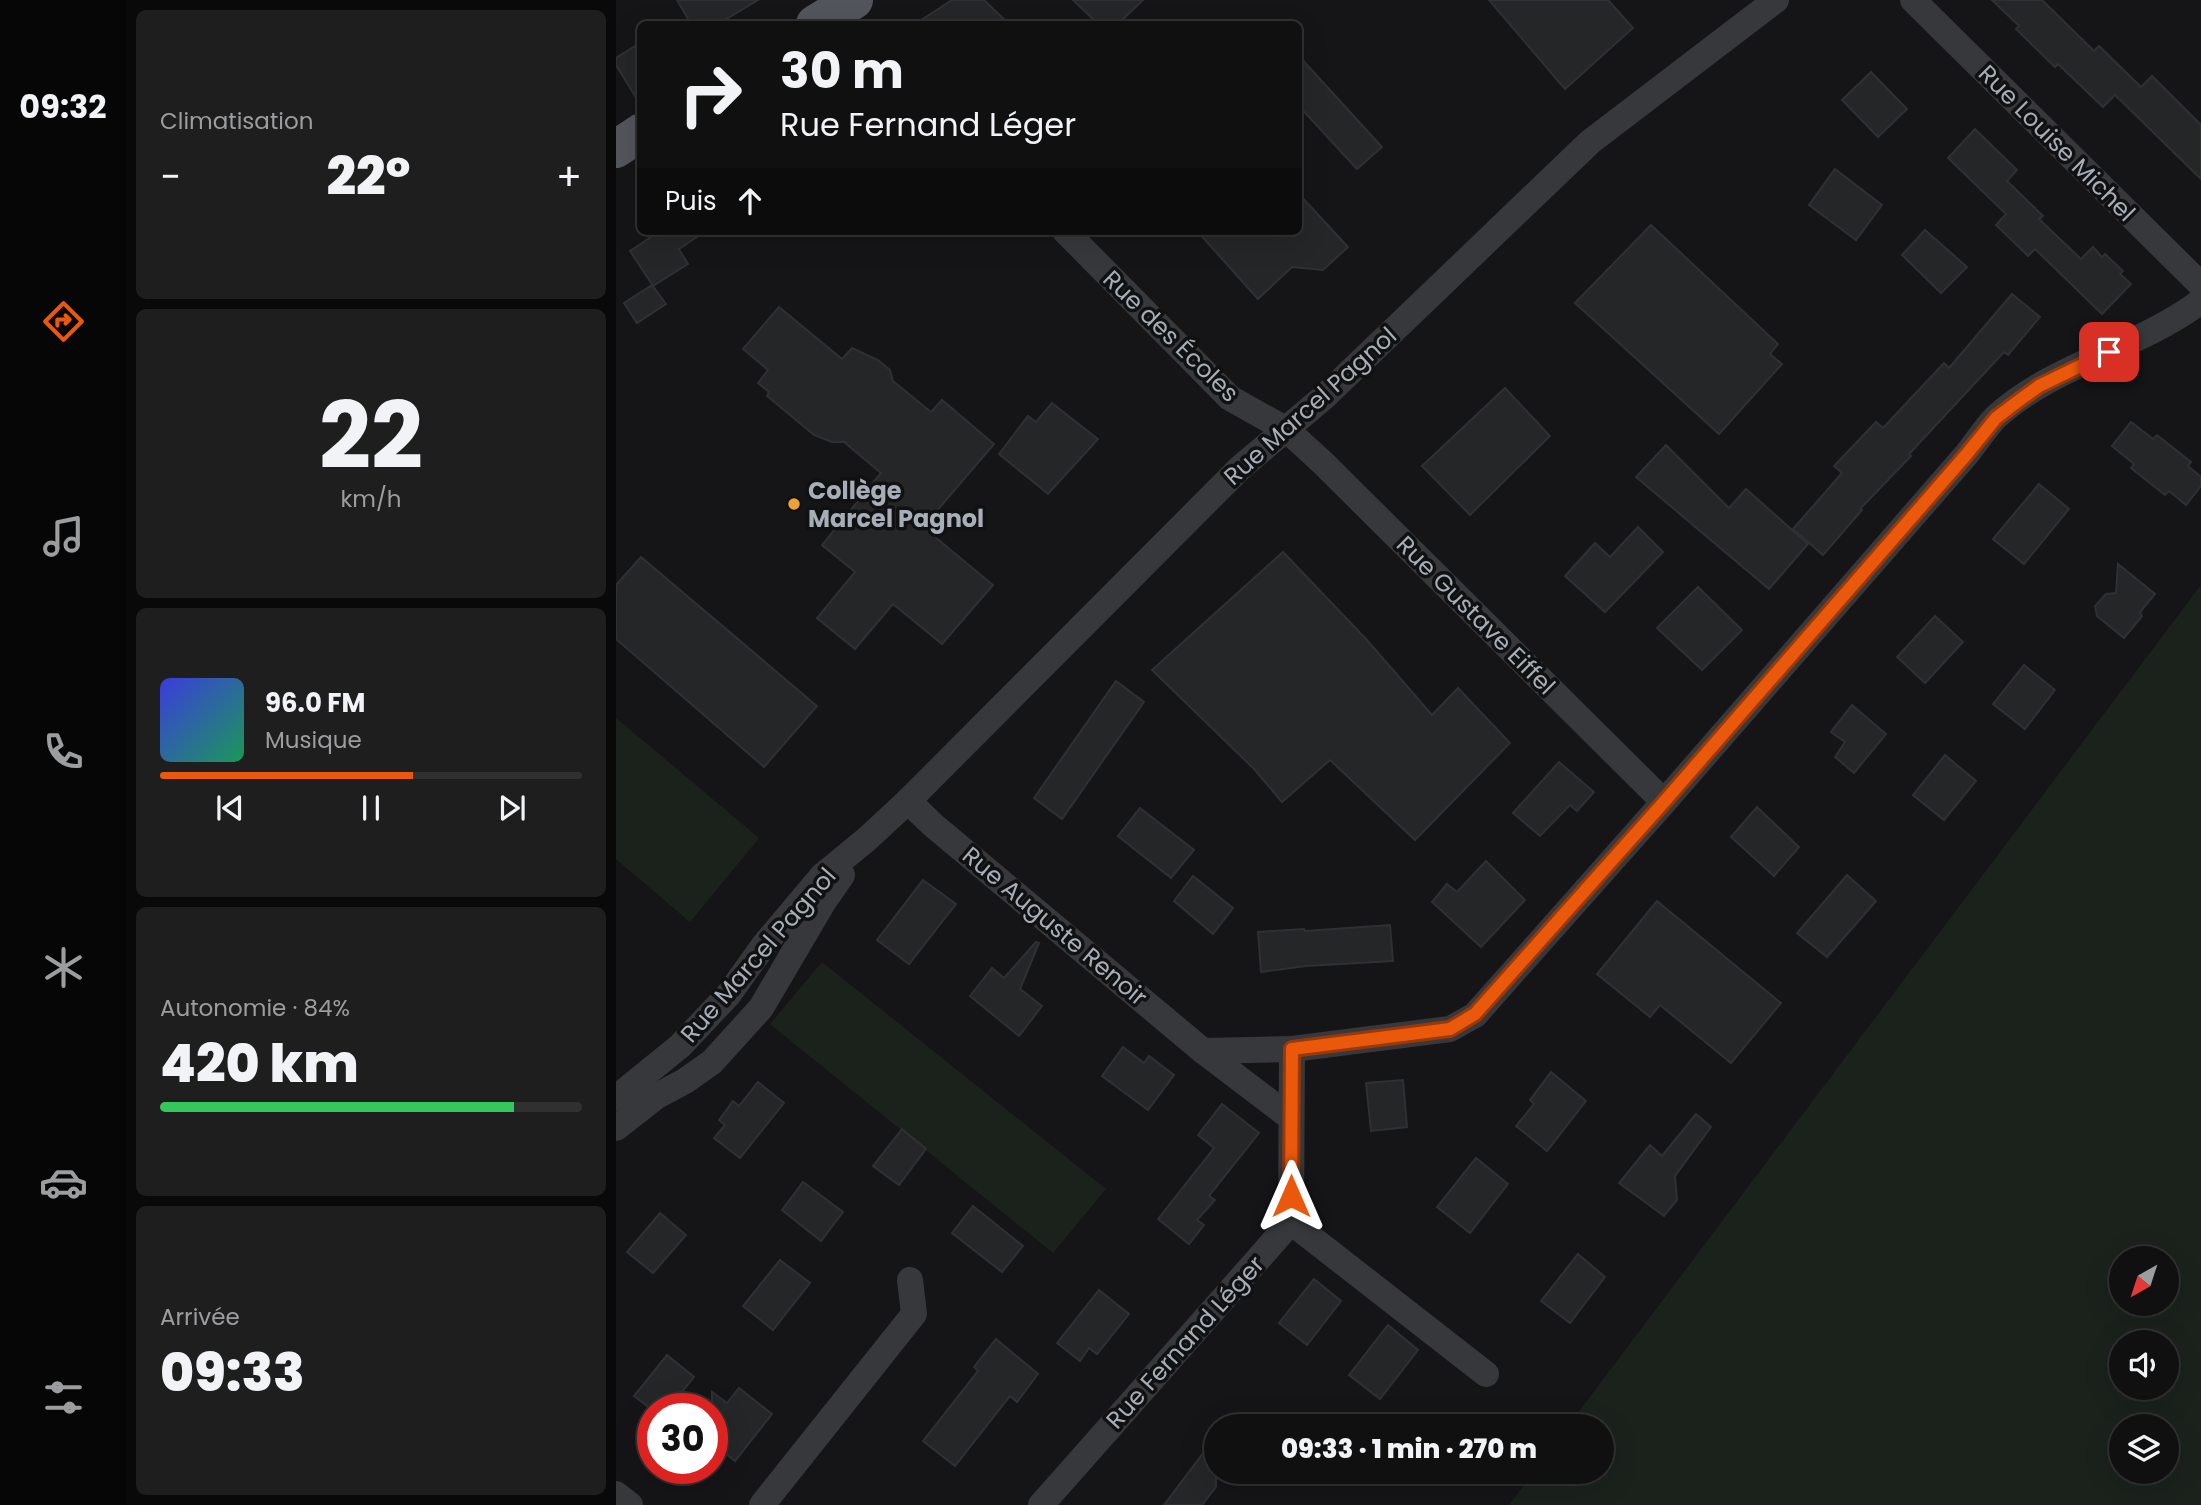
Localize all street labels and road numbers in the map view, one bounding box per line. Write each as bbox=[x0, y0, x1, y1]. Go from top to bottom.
street label: Rue Louise Michel bbox=[1971, 57, 2143, 229]
street label: Rue des Écoles bbox=[1096, 263, 1246, 409]
street label: Rue Marcel Pagnol bbox=[1217, 320, 1403, 492]
street label: Rue Gustave Eiffel bbox=[1389, 528, 1563, 702]
street label: Rue Auguste Renoir bbox=[956, 839, 1154, 1013]
street label: Rue Marcel Pagnol bbox=[673, 860, 843, 1050]
street label: Rue Fernand Léger bbox=[1098, 1248, 1272, 1436]

